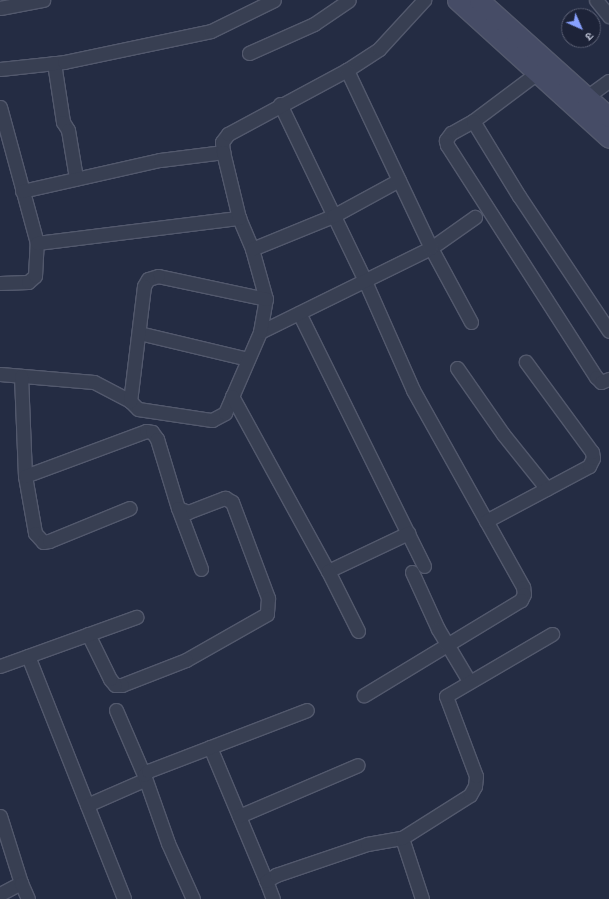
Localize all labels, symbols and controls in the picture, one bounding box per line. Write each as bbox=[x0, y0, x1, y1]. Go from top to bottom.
north arrow bbox=[561, 8, 601, 48]
text: उ bbox=[582, 29, 596, 43]

